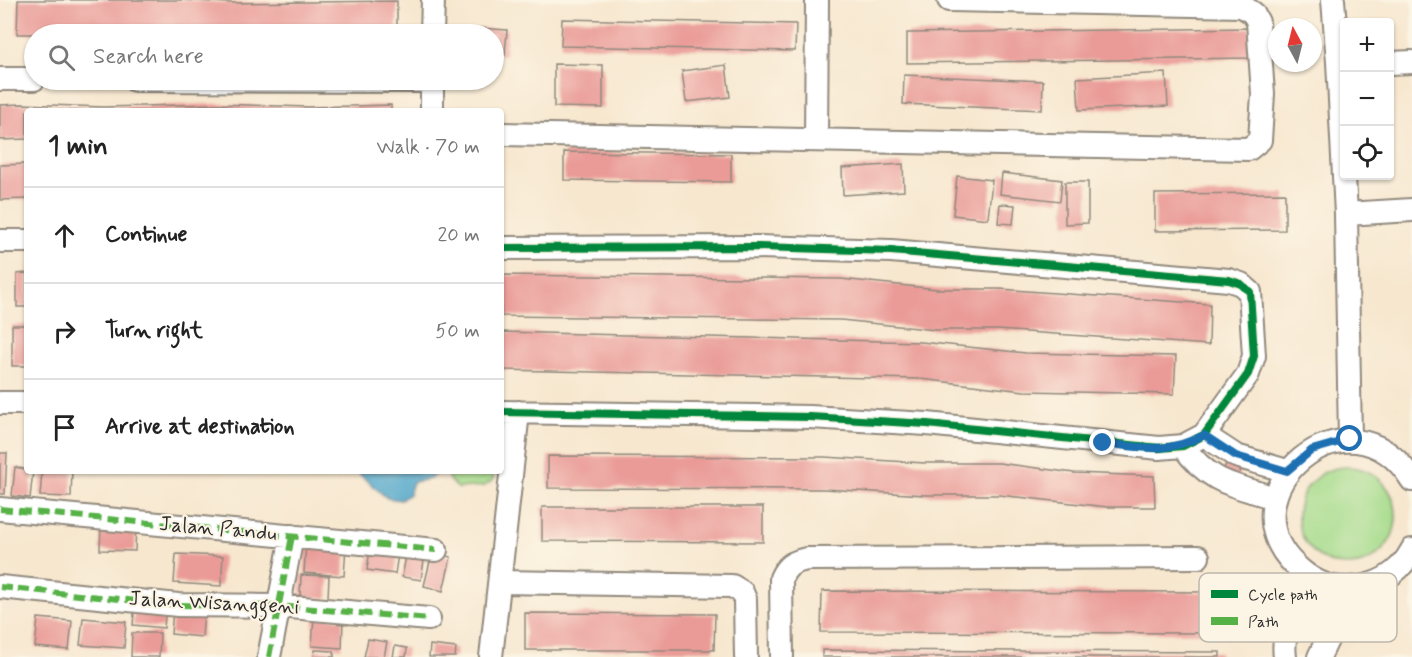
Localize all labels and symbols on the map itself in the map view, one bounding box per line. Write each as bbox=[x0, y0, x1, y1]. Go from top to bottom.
north arrow bbox=[1268, 18, 1322, 72]
route start bbox=[1336, 425, 1362, 451]
route end bbox=[1089, 429, 1115, 455]
street label: Jalan Pandu bbox=[158, 510, 278, 548]
legend bbox=[1199, 573, 1397, 642]
street label: Jalan Wisanggeni bbox=[128, 585, 300, 623]
text: Cycle path bbox=[1248, 585, 1318, 606]
text: Path bbox=[1248, 612, 1279, 633]

